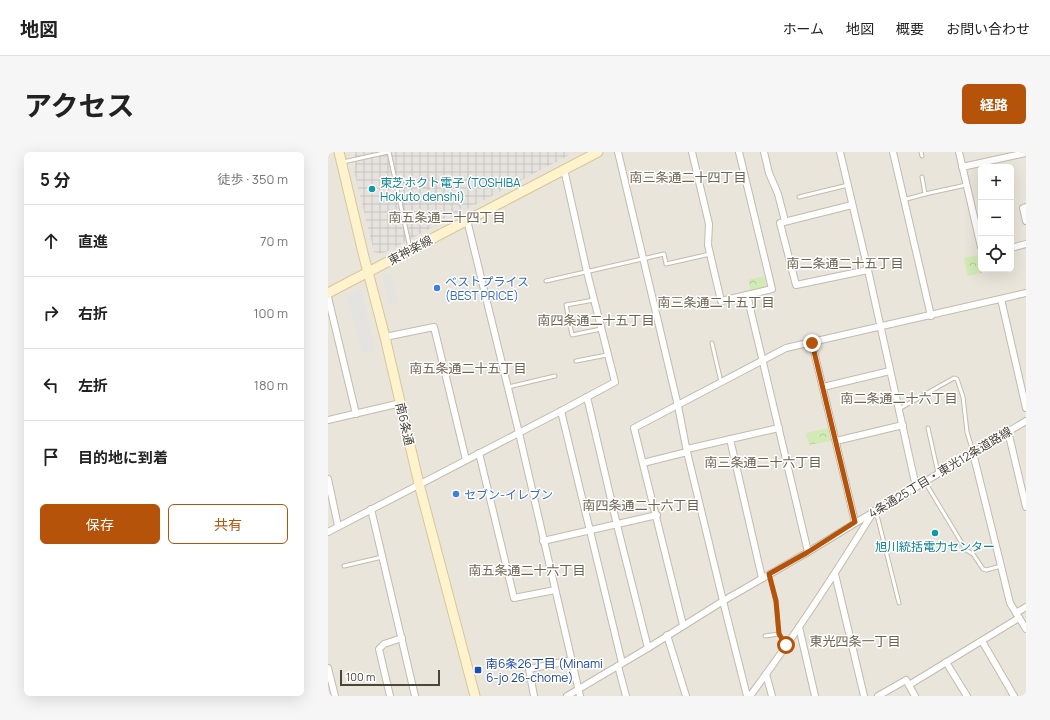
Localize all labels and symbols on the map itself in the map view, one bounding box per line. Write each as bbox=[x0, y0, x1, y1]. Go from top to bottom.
district label: 南三条通二十四丁目 bbox=[629, 168, 747, 186]
place label: 東芝ホクト電子 (TOSHIBA Hokuto denshi) bbox=[380, 174, 521, 205]
marker: 東芝ホクト電子 (TOSHIBA Hokuto denshi) bbox=[367, 184, 377, 194]
district label: 南五条通二十四丁目 bbox=[388, 208, 506, 226]
street label: 東神楽線 bbox=[385, 231, 435, 269]
district label: 南二条通二十五丁目 bbox=[786, 254, 904, 272]
place label: ベストプライス (BEST PRICE) bbox=[445, 273, 529, 304]
marker: ベストプライス (BEST PRICE) bbox=[432, 283, 442, 293]
district label: 南三条通二十五丁目 bbox=[657, 293, 775, 311]
district label: 南四条通二十五丁目 bbox=[537, 311, 655, 329]
route end bbox=[803, 334, 821, 352]
district label: 南五条通二十五丁目 bbox=[409, 359, 527, 377]
district label: 南二条通二十六丁目 bbox=[840, 389, 958, 407]
street label: 南6条通 bbox=[392, 401, 418, 447]
street label: 4条通25丁目・東光12条道路線 bbox=[865, 422, 1015, 522]
district label: 南三条通二十六丁目 bbox=[704, 453, 822, 471]
place label: セブン-イレブン bbox=[464, 486, 553, 503]
marker: セブン-イレブン bbox=[451, 489, 461, 499]
district label: 南四条通二十六丁目 bbox=[582, 496, 700, 514]
marker: 旭川統括電力センター bbox=[930, 528, 940, 538]
place label: 旭川統括電力センター bbox=[875, 538, 995, 555]
district label: 南五条通二十六丁目 bbox=[468, 561, 586, 579]
district label: 東光四条一丁目 bbox=[809, 632, 901, 650]
route start bbox=[777, 636, 795, 654]
place label: 南6条26丁目 (Minami 6-jo 26-chome) bbox=[486, 655, 603, 686]
marker: 南6条26丁目 (Minami 6-jo 26-chome) bbox=[473, 665, 483, 675]
scale bar bbox=[340, 668, 440, 687]

